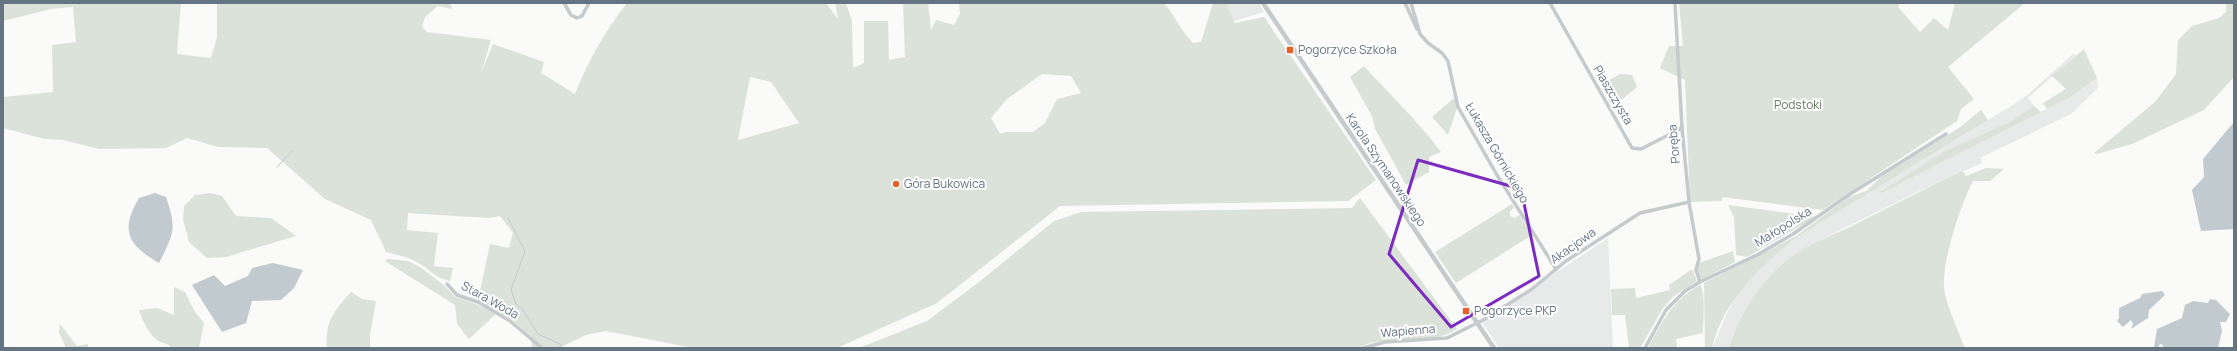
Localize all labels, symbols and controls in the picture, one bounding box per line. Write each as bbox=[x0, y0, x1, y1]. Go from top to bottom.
place label: Pogorzyce Szkoła bbox=[1298, 41, 1397, 58]
marker: Pogorzyce Szkoła bbox=[1285, 45, 1295, 55]
street label: Piaszczysta bbox=[1590, 62, 1637, 127]
park label: Podstoki bbox=[1774, 96, 1822, 113]
street label: Łukasza Górnickiego bbox=[1462, 99, 1533, 206]
street label: Karola Szymanowskiego bbox=[1342, 110, 1431, 230]
street label: Poręba bbox=[1663, 124, 1684, 164]
place label: Góra Bukowica bbox=[904, 175, 985, 192]
marker: Góra Bukowica bbox=[891, 179, 901, 189]
street label: Małopolska bbox=[1751, 202, 1814, 251]
street label: Akacjowa bbox=[1546, 224, 1599, 268]
street label: Stara Woda bbox=[458, 277, 522, 322]
place label: Pogorzyce PKP bbox=[1474, 302, 1557, 319]
marker: Pogorzyce PKP bbox=[1461, 306, 1471, 316]
street label: Wapienna bbox=[1380, 320, 1436, 341]

